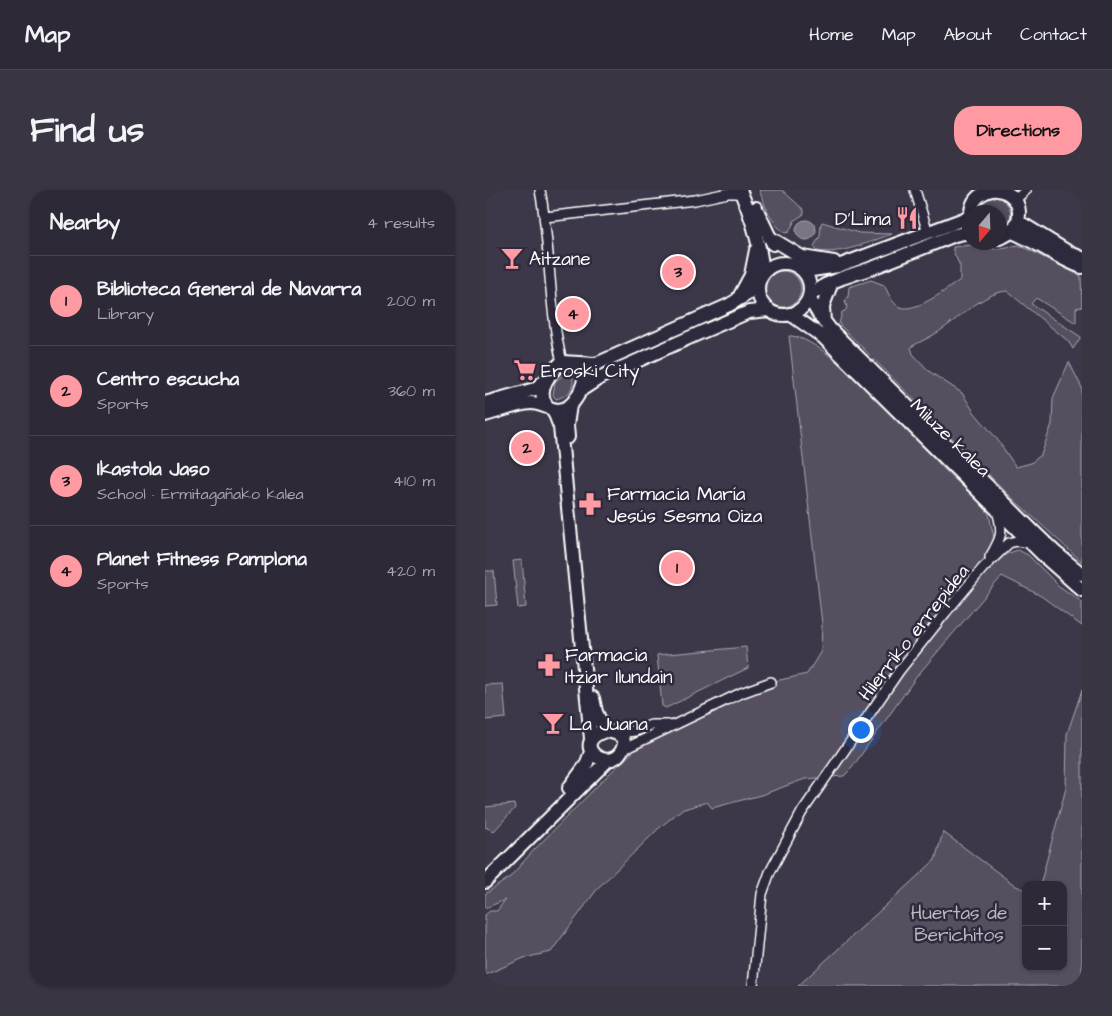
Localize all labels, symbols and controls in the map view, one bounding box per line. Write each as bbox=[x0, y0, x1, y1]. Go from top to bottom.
text: Map bbox=[25, 18, 70, 52]
text: Home bbox=[809, 22, 854, 47]
text: Map bbox=[882, 22, 916, 47]
text: About bbox=[944, 22, 992, 47]
text: Contact bbox=[1020, 22, 1087, 47]
text: Find us bbox=[30, 106, 144, 155]
button: Directions bbox=[954, 106, 1082, 155]
restaurant icon: D'Lima bbox=[894, 205, 920, 231]
north arrow bbox=[962, 205, 1007, 250]
place label: D'Lima bbox=[835, 206, 891, 233]
text: Nearby bbox=[50, 208, 120, 237]
text: 4 results bbox=[367, 212, 435, 234]
bar icon: Aitzane bbox=[499, 245, 525, 271]
place label: Aitzane bbox=[529, 246, 591, 273]
pin: 3 bbox=[662, 253, 694, 291]
text: Biblioteca General de Navarra bbox=[97, 276, 361, 303]
text: 1 bbox=[65, 290, 67, 312]
text: 200 m bbox=[387, 290, 435, 312]
pin: 4 bbox=[557, 295, 589, 333]
text: Library bbox=[97, 303, 154, 325]
supermarket icon: Eroski City bbox=[512, 357, 538, 383]
place label: Eroski City bbox=[541, 358, 640, 386]
text: Centro escucha bbox=[97, 366, 239, 393]
text: 2 bbox=[61, 380, 71, 402]
text: 360 m bbox=[388, 380, 435, 402]
text: Sports bbox=[97, 393, 149, 415]
street label: Miluze kalea bbox=[904, 393, 997, 484]
pin: 2 bbox=[511, 429, 543, 467]
text: Ikastola Jaso bbox=[97, 456, 209, 483]
text: 3 bbox=[62, 470, 70, 492]
text: 410 m bbox=[393, 470, 435, 492]
place label: Farmacia María Jesús Sesma Oiza bbox=[607, 481, 763, 530]
text: School · Ermitagañako kalea bbox=[97, 483, 304, 505]
pharmacy icon: Farmacia María Jesús Sesma Oiza bbox=[577, 491, 603, 517]
text: Planet Fitness Pamplona bbox=[97, 546, 307, 573]
pin: 1 bbox=[661, 549, 693, 587]
street label: Hilerriko errepidea bbox=[852, 559, 976, 707]
text: 4 bbox=[61, 560, 71, 582]
text: 420 m bbox=[386, 560, 435, 582]
text: Sports bbox=[97, 573, 149, 595]
place label: Farmacia Itziar Ilundain bbox=[565, 642, 672, 691]
pharmacy icon: Farmacia Itziar Ilundain bbox=[536, 652, 562, 678]
bar icon: La Juana bbox=[540, 710, 566, 736]
place label: La Juana bbox=[569, 711, 648, 738]
your location bbox=[848, 717, 874, 743]
map controls bbox=[1022, 881, 1067, 971]
button: + bbox=[1022, 881, 1067, 926]
park label: Huertas de Berichitos bbox=[911, 900, 1007, 949]
button: − bbox=[1022, 926, 1067, 971]

